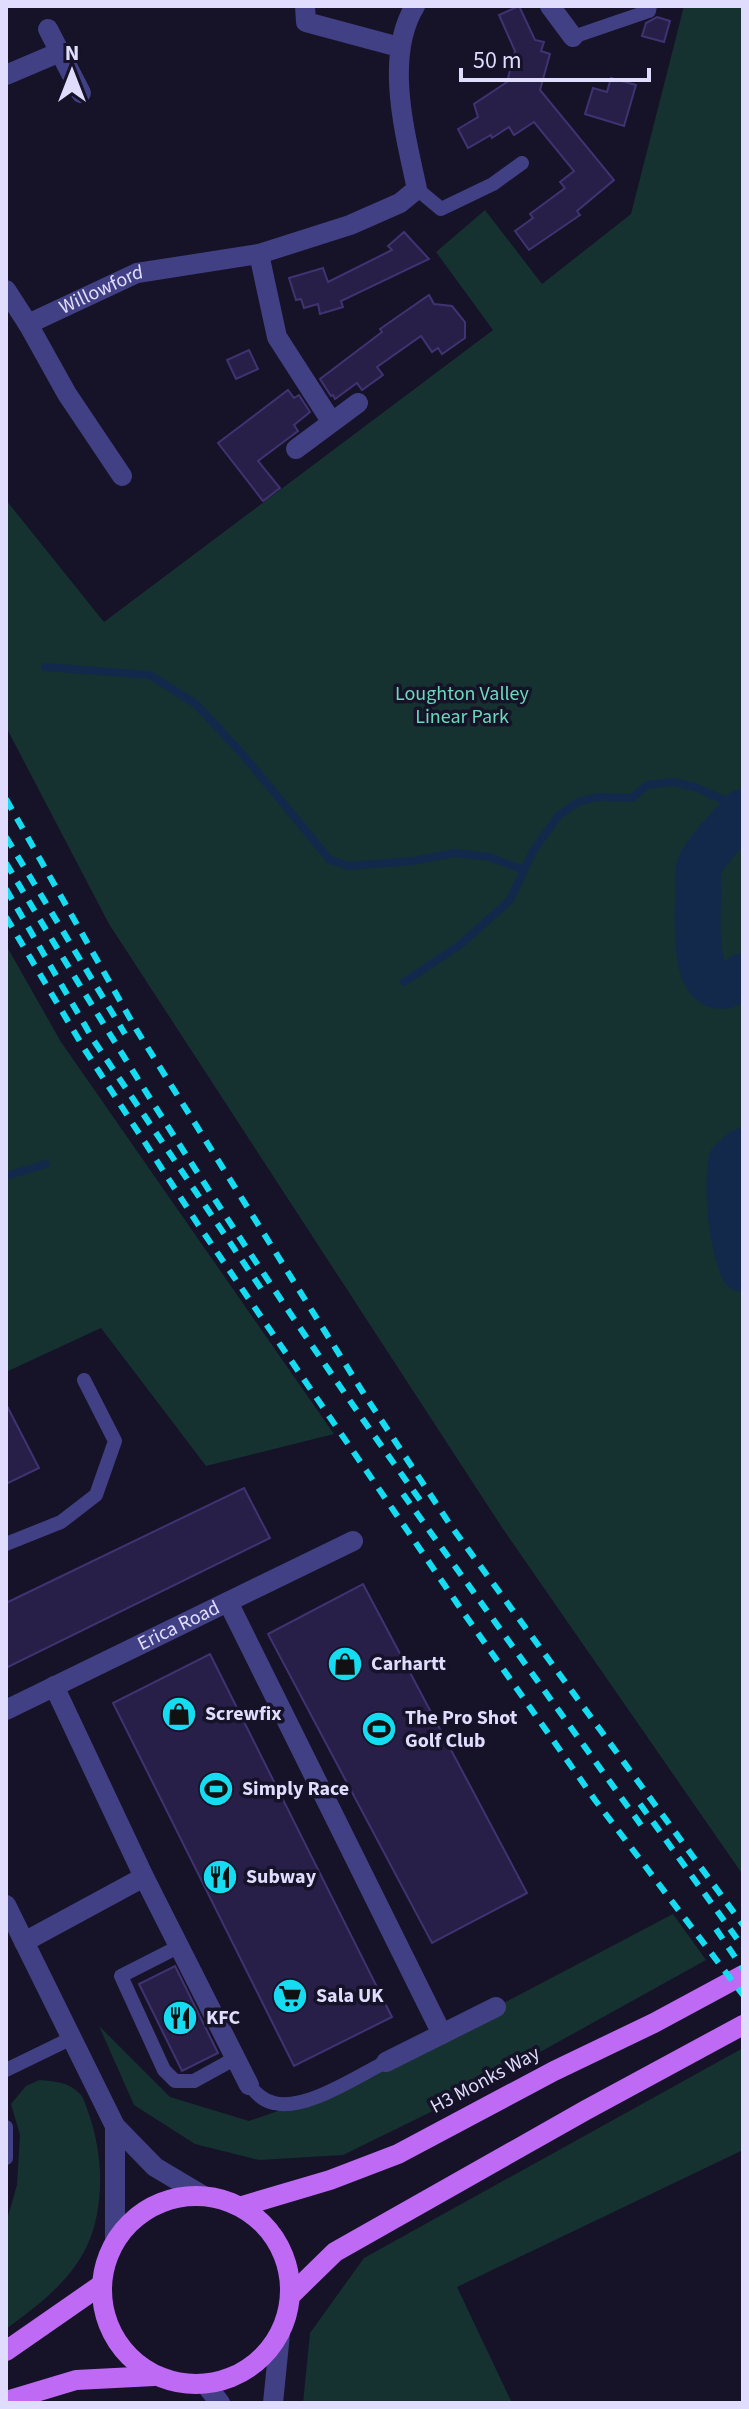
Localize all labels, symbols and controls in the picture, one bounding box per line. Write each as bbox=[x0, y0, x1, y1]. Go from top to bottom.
north arrow bbox=[32, 32, 112, 112]
scale bar bbox=[461, 32, 649, 82]
text: N bbox=[65, 37, 79, 69]
text: 50 m bbox=[473, 43, 522, 78]
street label: Willowford bbox=[55, 258, 145, 321]
park label: Loughton Valley Linear Park bbox=[395, 680, 530, 731]
street label: Erica Road bbox=[133, 1594, 224, 1658]
shop icon: Carhartt bbox=[326, 1645, 364, 1683]
place label: Carhartt bbox=[371, 1650, 446, 1678]
shop icon: Screwfix bbox=[160, 1695, 198, 1733]
place label: Screwfix bbox=[205, 1700, 282, 1728]
place label: The Pro Shot Golf Club bbox=[405, 1704, 518, 1755]
sports icon: The Pro Shot Golf Club bbox=[360, 1710, 398, 1748]
sports icon: Simply Race bbox=[197, 1770, 235, 1808]
place label: Simply Race bbox=[242, 1775, 349, 1803]
restaurant icon: Subway bbox=[201, 1858, 239, 1896]
place label: Subway bbox=[246, 1863, 317, 1891]
supermarket icon: Sala UK bbox=[271, 1977, 309, 2015]
place label: Sala UK bbox=[316, 1982, 384, 2010]
restaurant icon: KFC bbox=[161, 1999, 199, 2037]
place label: KFC bbox=[206, 2004, 241, 2032]
street label: H3 Monks Way bbox=[425, 2039, 545, 2121]

